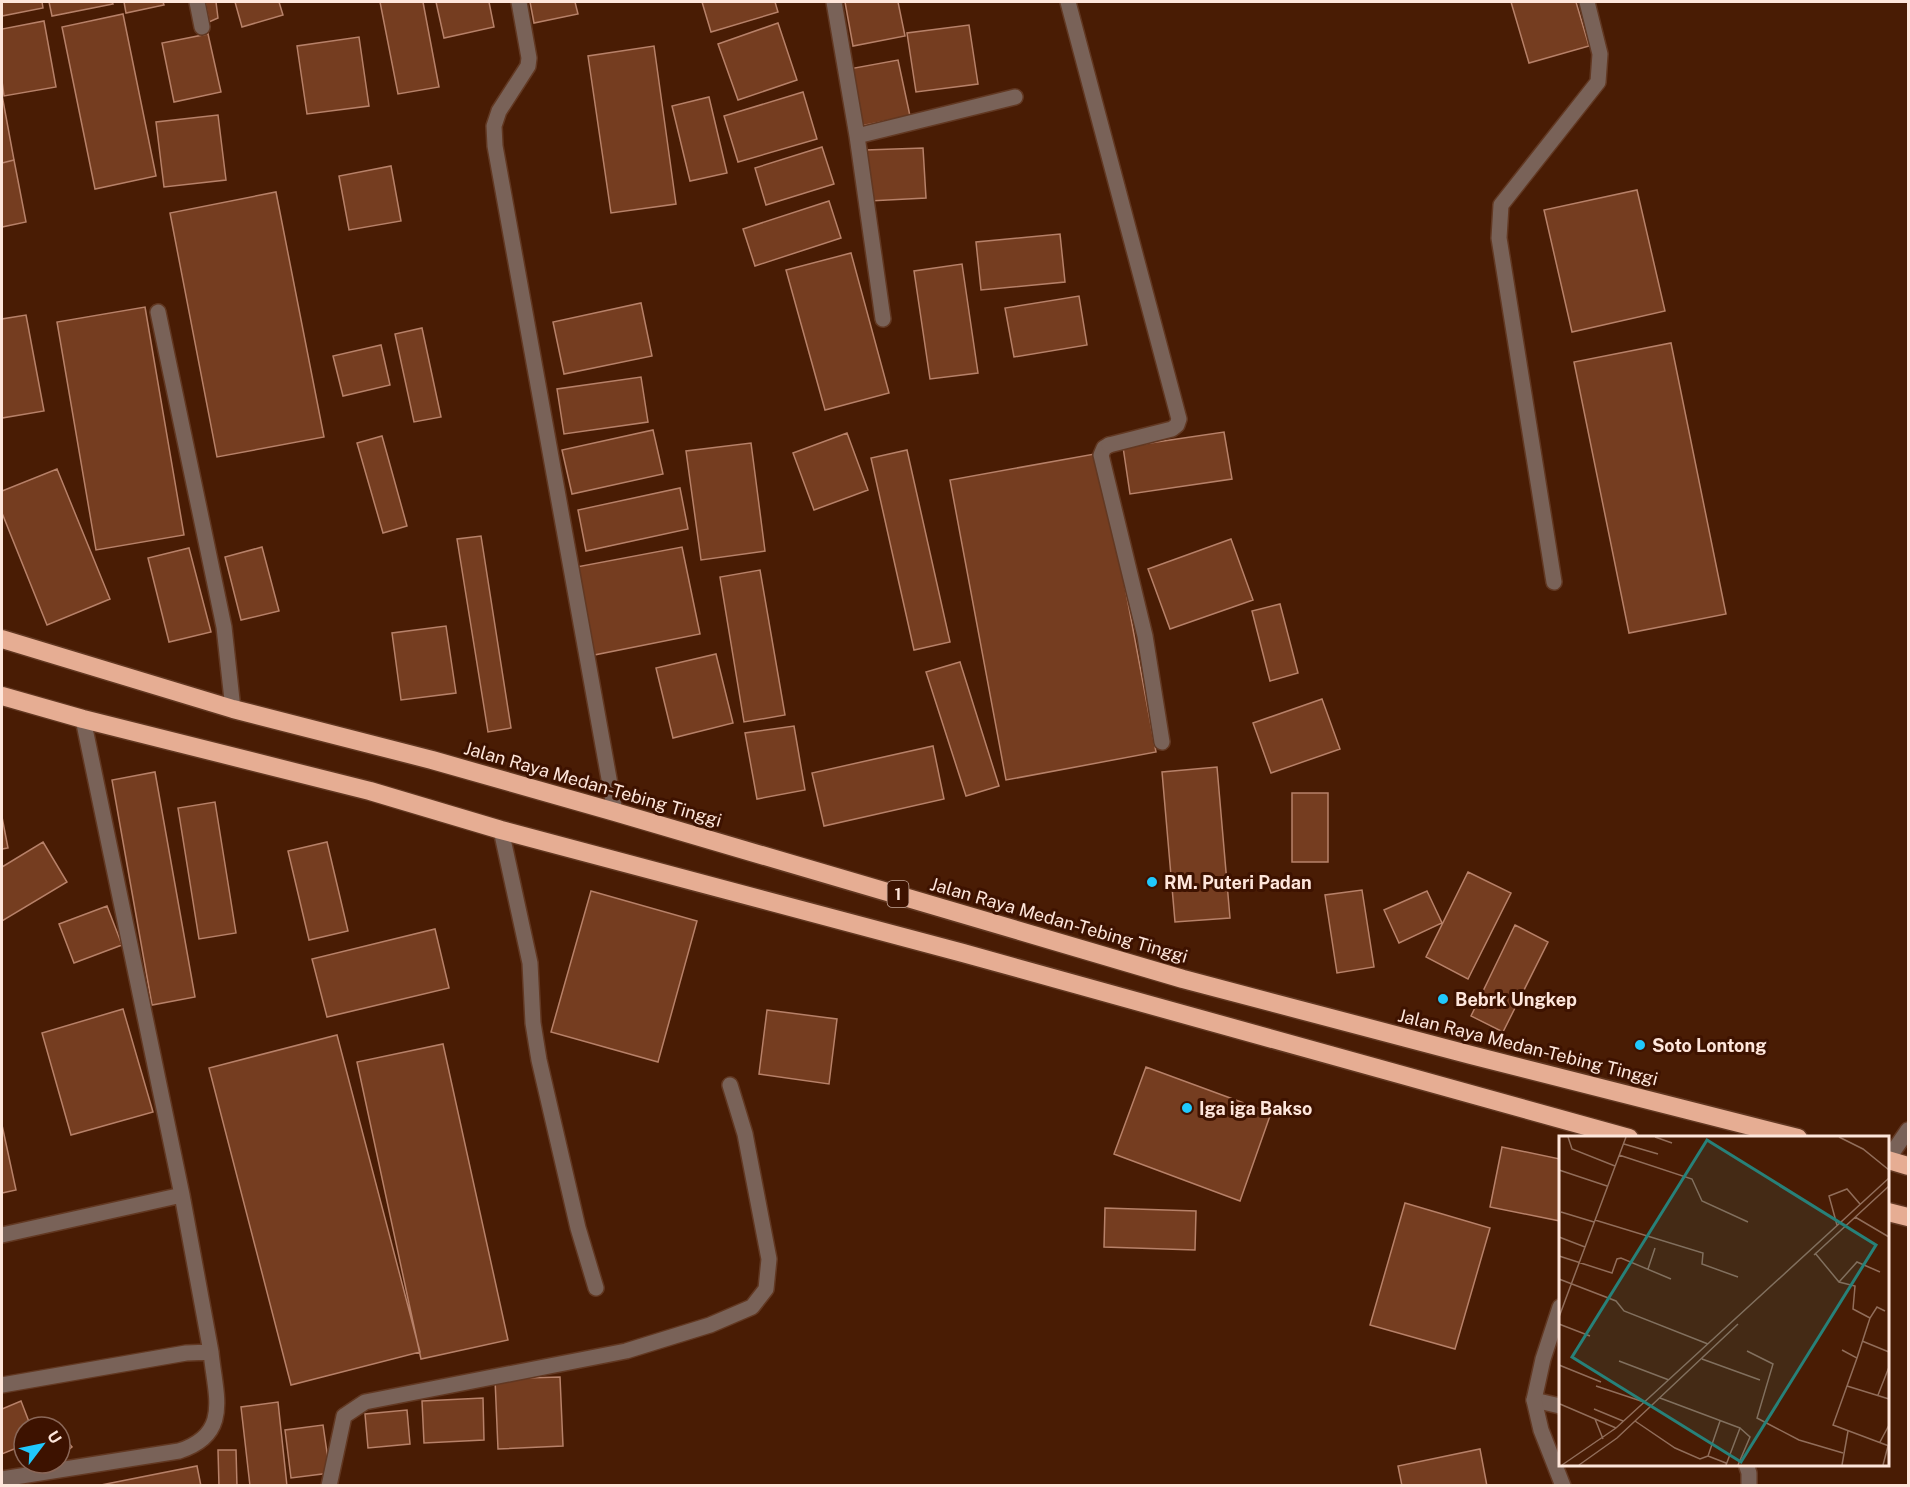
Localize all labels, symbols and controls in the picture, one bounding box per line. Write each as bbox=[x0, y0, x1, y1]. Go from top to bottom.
street label: Jalan Raya Medan-Tebing Tinggi bbox=[462, 737, 724, 831]
place label: RM. Puteri Padan bbox=[1164, 872, 1312, 893]
street label: Jalan Raya Medan-Tebing Tinggi bbox=[928, 873, 1190, 967]
marker: RM. Puteri Padan bbox=[1145, 875, 1159, 889]
road number: 1 bbox=[888, 881, 908, 907]
place label: Bebrk Ungkep bbox=[1455, 989, 1577, 1010]
marker: Bebrk Ungkep bbox=[1436, 992, 1450, 1006]
street label: Jalan Raya Medan-Tebing Tinggi bbox=[1396, 1004, 1660, 1090]
place label: Soto Lontong bbox=[1652, 1035, 1766, 1056]
marker: Soto Lontong bbox=[1633, 1038, 1647, 1052]
place label: Iga iga Bakso bbox=[1199, 1098, 1312, 1119]
marker: Iga iga Bakso bbox=[1180, 1101, 1194, 1115]
inset map bbox=[1559, 1136, 1889, 1466]
north arrow bbox=[12, 1415, 72, 1475]
text: U bbox=[43, 1427, 65, 1447]

